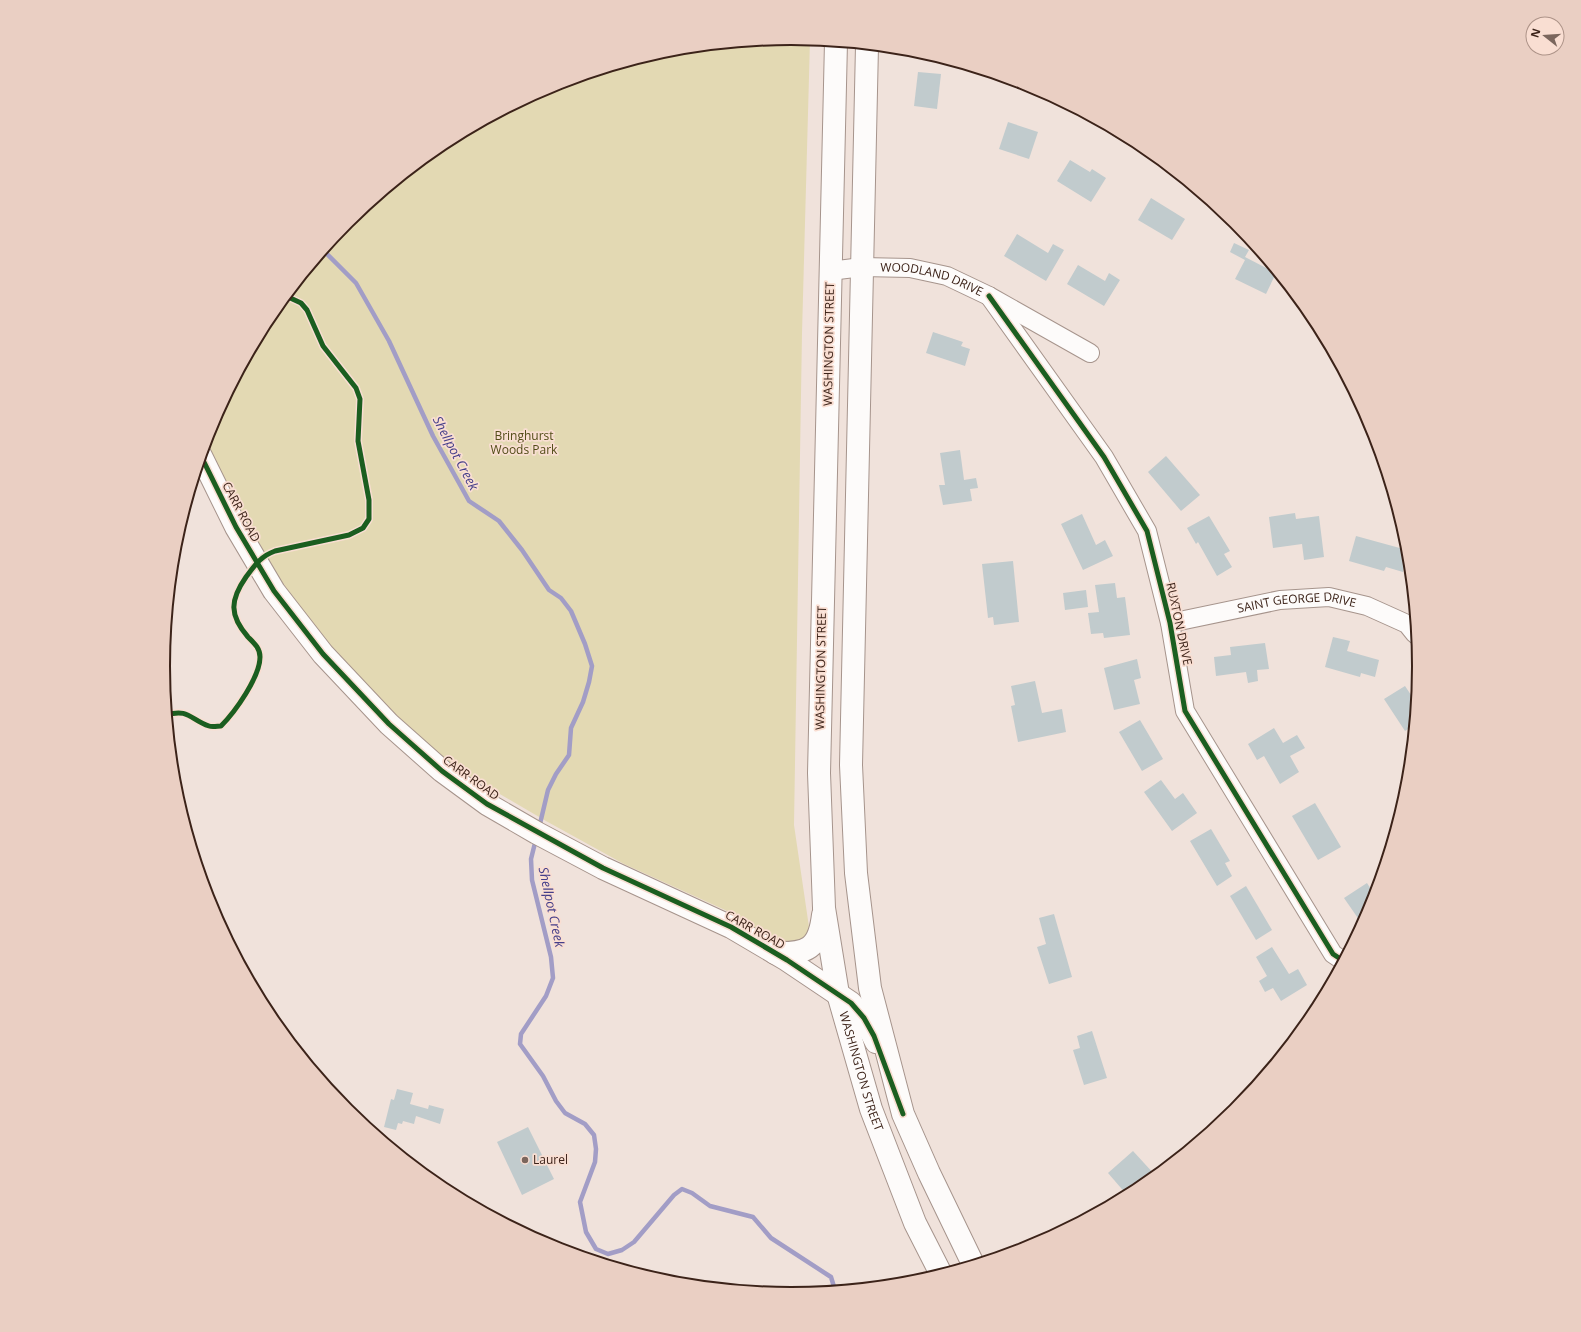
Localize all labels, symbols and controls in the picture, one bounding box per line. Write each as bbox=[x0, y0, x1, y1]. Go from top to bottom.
north arrow bbox=[1525, 16, 1565, 56]
text: N bbox=[1526, 26, 1543, 39]
street label: WOODLAND DRIVE bbox=[880, 258, 986, 300]
street label: WASHINGTON STREET bbox=[819, 282, 838, 406]
water label: Shellpot Creek bbox=[429, 413, 483, 494]
park label: Bringhurst Woods Park bbox=[491, 427, 558, 458]
street label: CARR ROAD bbox=[218, 479, 264, 545]
street label: RUXTON DRIVE bbox=[1162, 581, 1197, 667]
street label: SAINT GEORGE DRIVE bbox=[1236, 588, 1358, 617]
street label: WASHINGTON STREET bbox=[811, 606, 830, 730]
street label: CARR ROAD bbox=[440, 751, 503, 804]
water label: Shellpot Creek bbox=[535, 865, 569, 949]
street label: CARR ROAD bbox=[722, 906, 788, 953]
street label: WASHINGTON STREET bbox=[835, 1009, 888, 1134]
place label: Laurel bbox=[533, 1151, 568, 1168]
marker: Laurel bbox=[520, 1155, 530, 1165]

